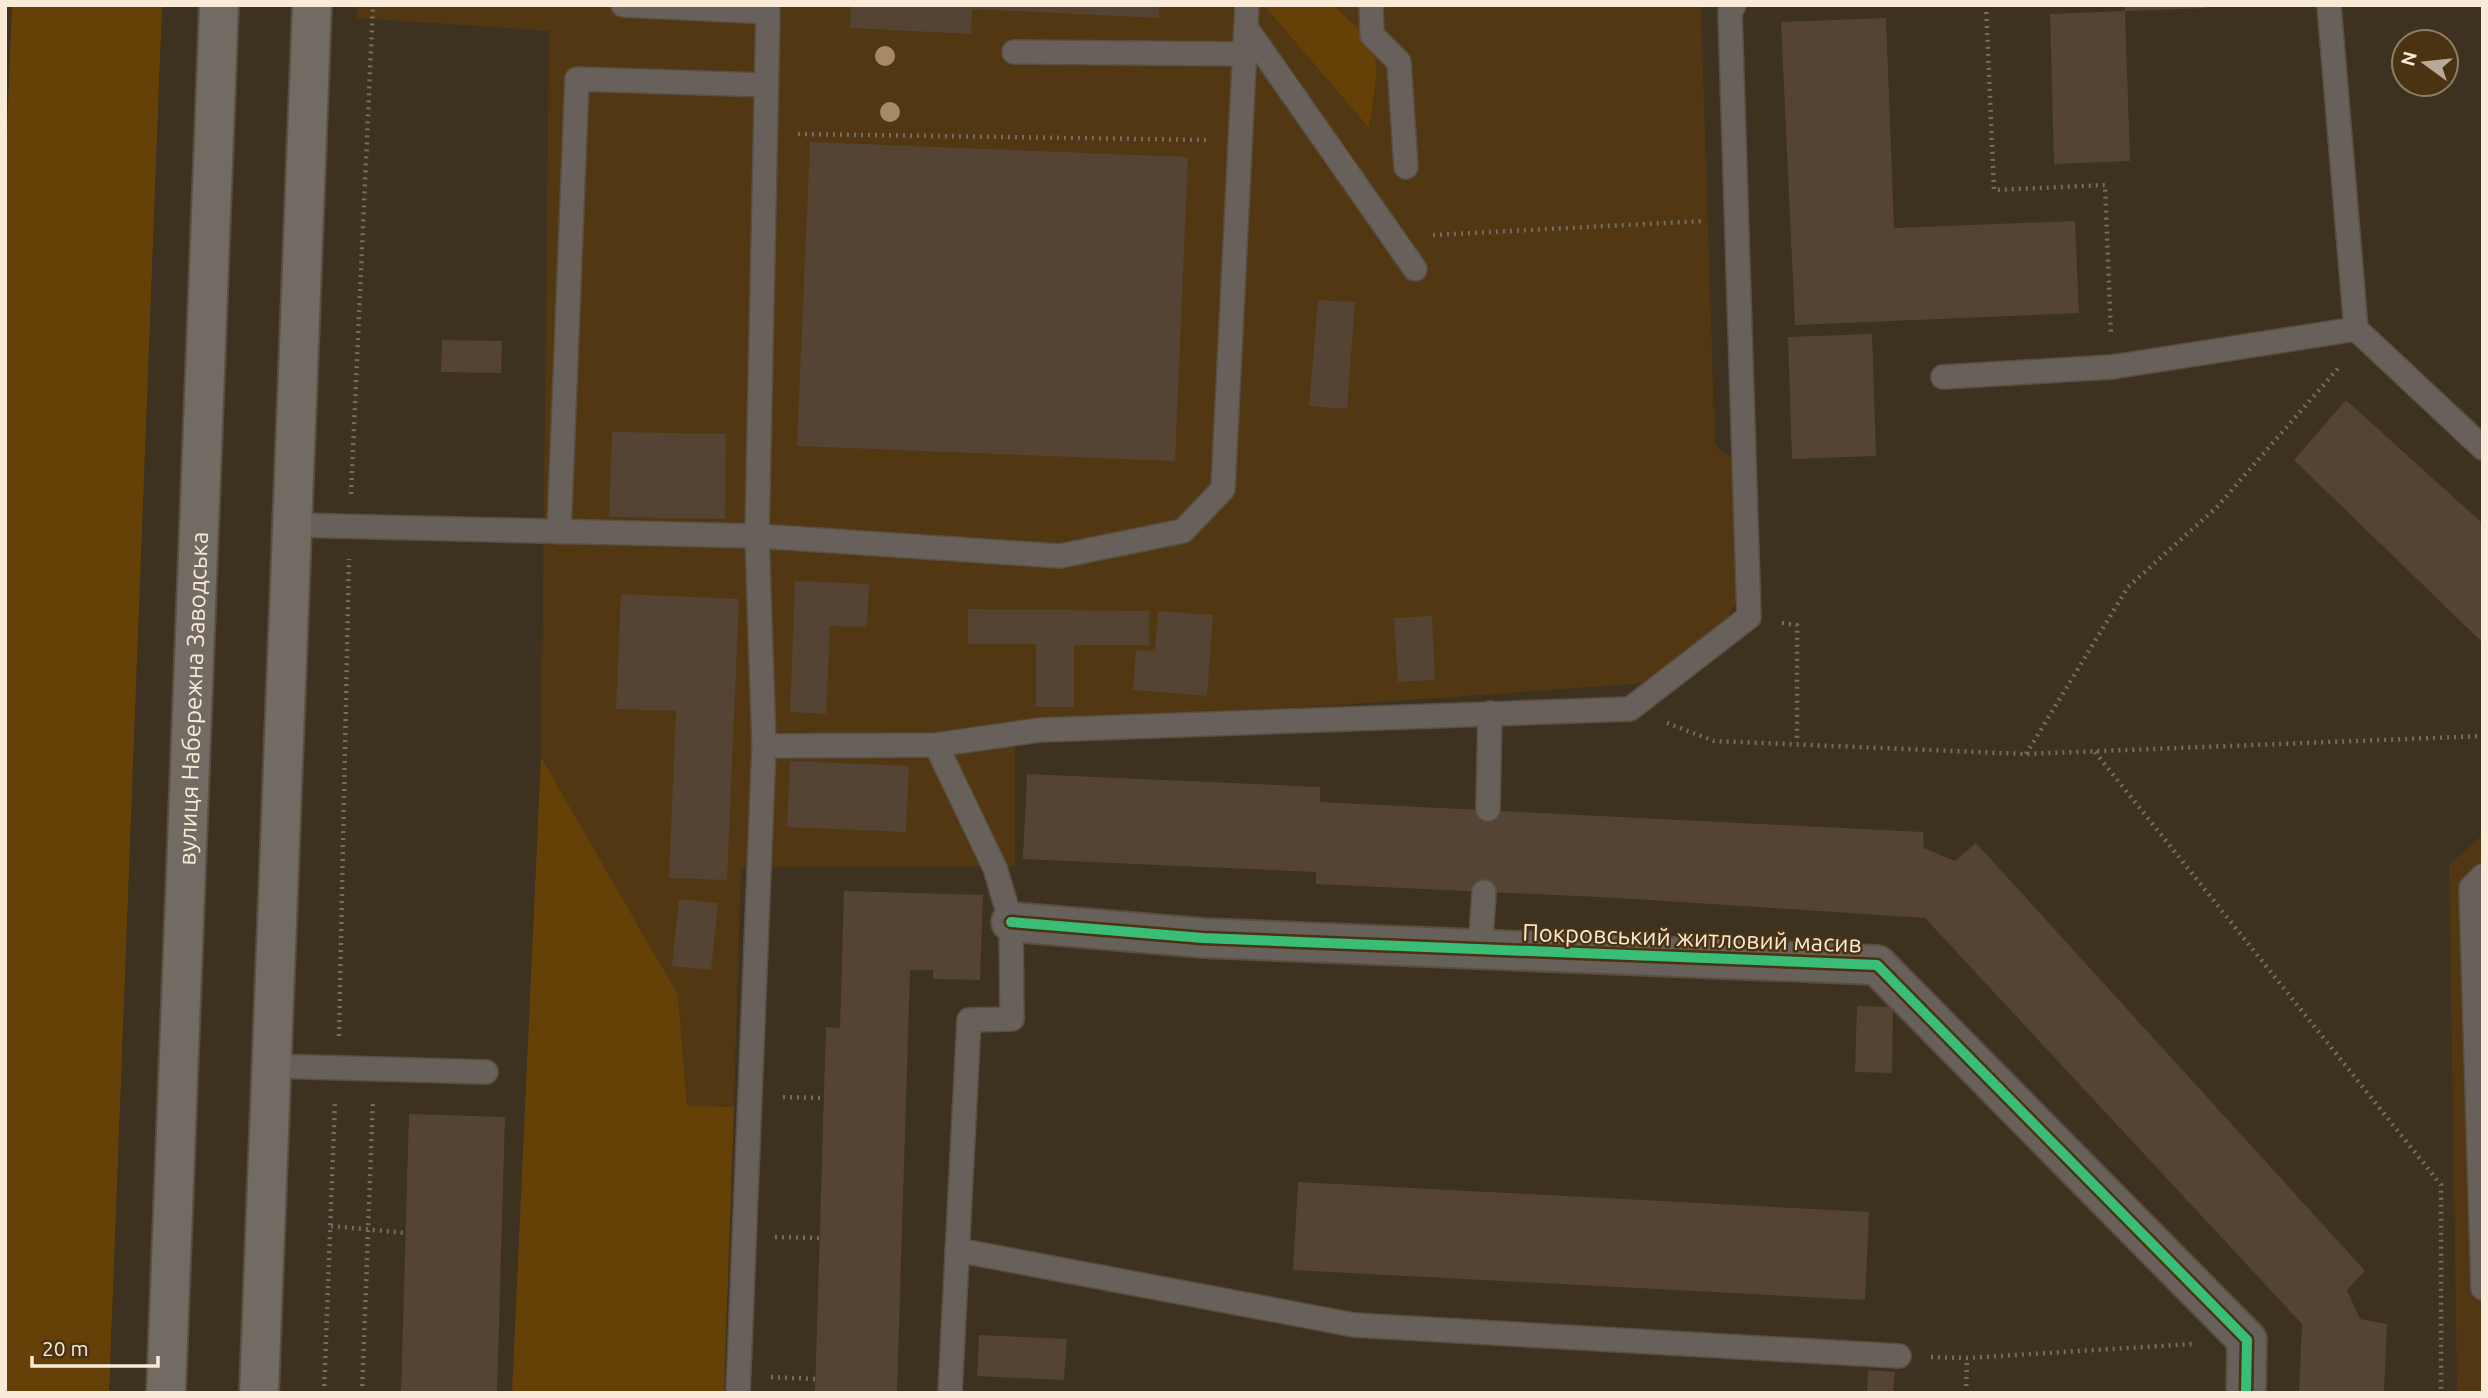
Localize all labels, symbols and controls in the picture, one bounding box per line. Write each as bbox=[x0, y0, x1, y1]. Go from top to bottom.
north arrow bbox=[2390, 28, 2460, 98]
text: N bbox=[2396, 49, 2421, 68]
street label: вулиця Набережна Заводська bbox=[173, 531, 212, 866]
street label: Покровський житловий масив bbox=[1522, 919, 1862, 957]
scale bar bbox=[32, 1324, 158, 1368]
text: 20 m bbox=[42, 1336, 89, 1360]

